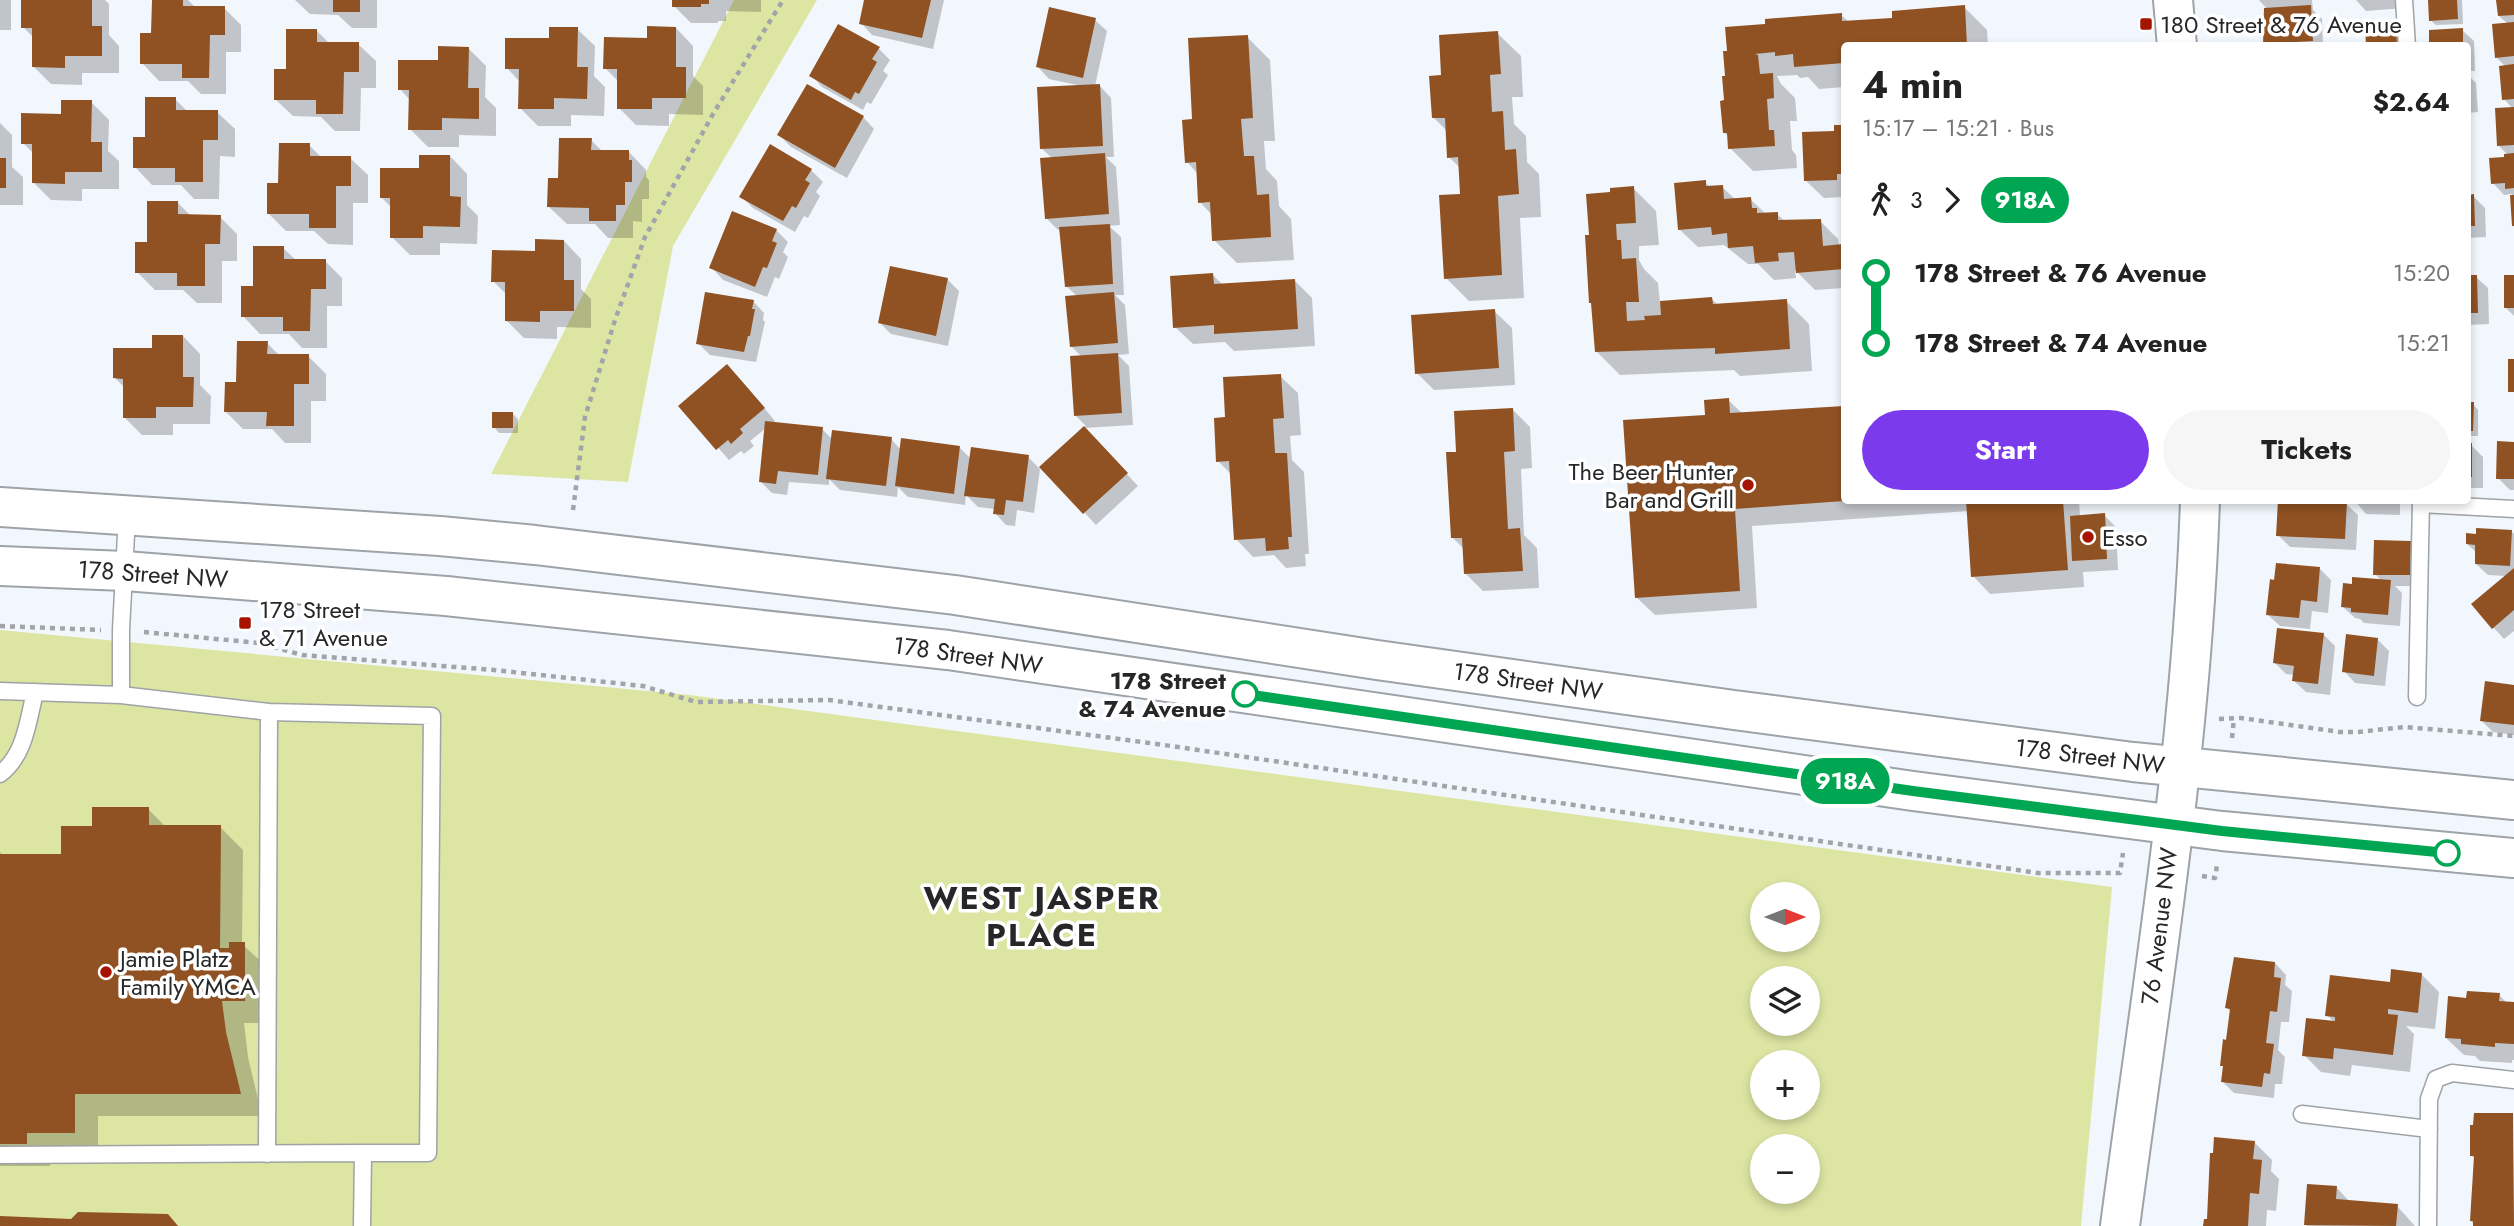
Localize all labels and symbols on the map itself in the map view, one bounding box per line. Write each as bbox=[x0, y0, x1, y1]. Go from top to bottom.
place label: 180 Street & 76 Avenue bbox=[2160, 7, 2402, 42]
marker: 180 Street & 76 Avenue bbox=[2138, 16, 2154, 32]
place label: The Beer Hunter Bar and Grill bbox=[1568, 454, 1735, 517]
marker: The Beer Hunter Bar and Grill bbox=[1740, 477, 1756, 493]
place label: Esso bbox=[2102, 520, 2148, 555]
marker: Esso bbox=[2080, 529, 2096, 545]
street label: 178 Street NW bbox=[77, 551, 230, 597]
place label: 178 Street & 71 Avenue bbox=[259, 592, 388, 655]
marker: 178 Street & 71 Avenue bbox=[237, 615, 253, 631]
street label: 178 Street NW bbox=[891, 627, 1045, 683]
street label: 178 Street NW bbox=[1451, 653, 1605, 709]
place label: 178 Street & 74 Avenue bbox=[1078, 663, 1226, 726]
marker: 178 Street & 74 Avenue bbox=[1232, 681, 1258, 707]
street label: 178 Street NW bbox=[2013, 729, 2167, 783]
line badge: 918A bbox=[1796, 758, 1894, 804]
unlabelled marker bbox=[2434, 840, 2460, 866]
street label: 76 Avenue NW bbox=[2132, 845, 2186, 1007]
district label: WEST JASPER PLACE bbox=[924, 875, 1160, 958]
north arrow bbox=[1750, 882, 1820, 952]
place label: Jamie Platz Family YMCA bbox=[117, 941, 256, 1004]
marker: Jamie Platz Family YMCA bbox=[98, 964, 114, 980]

